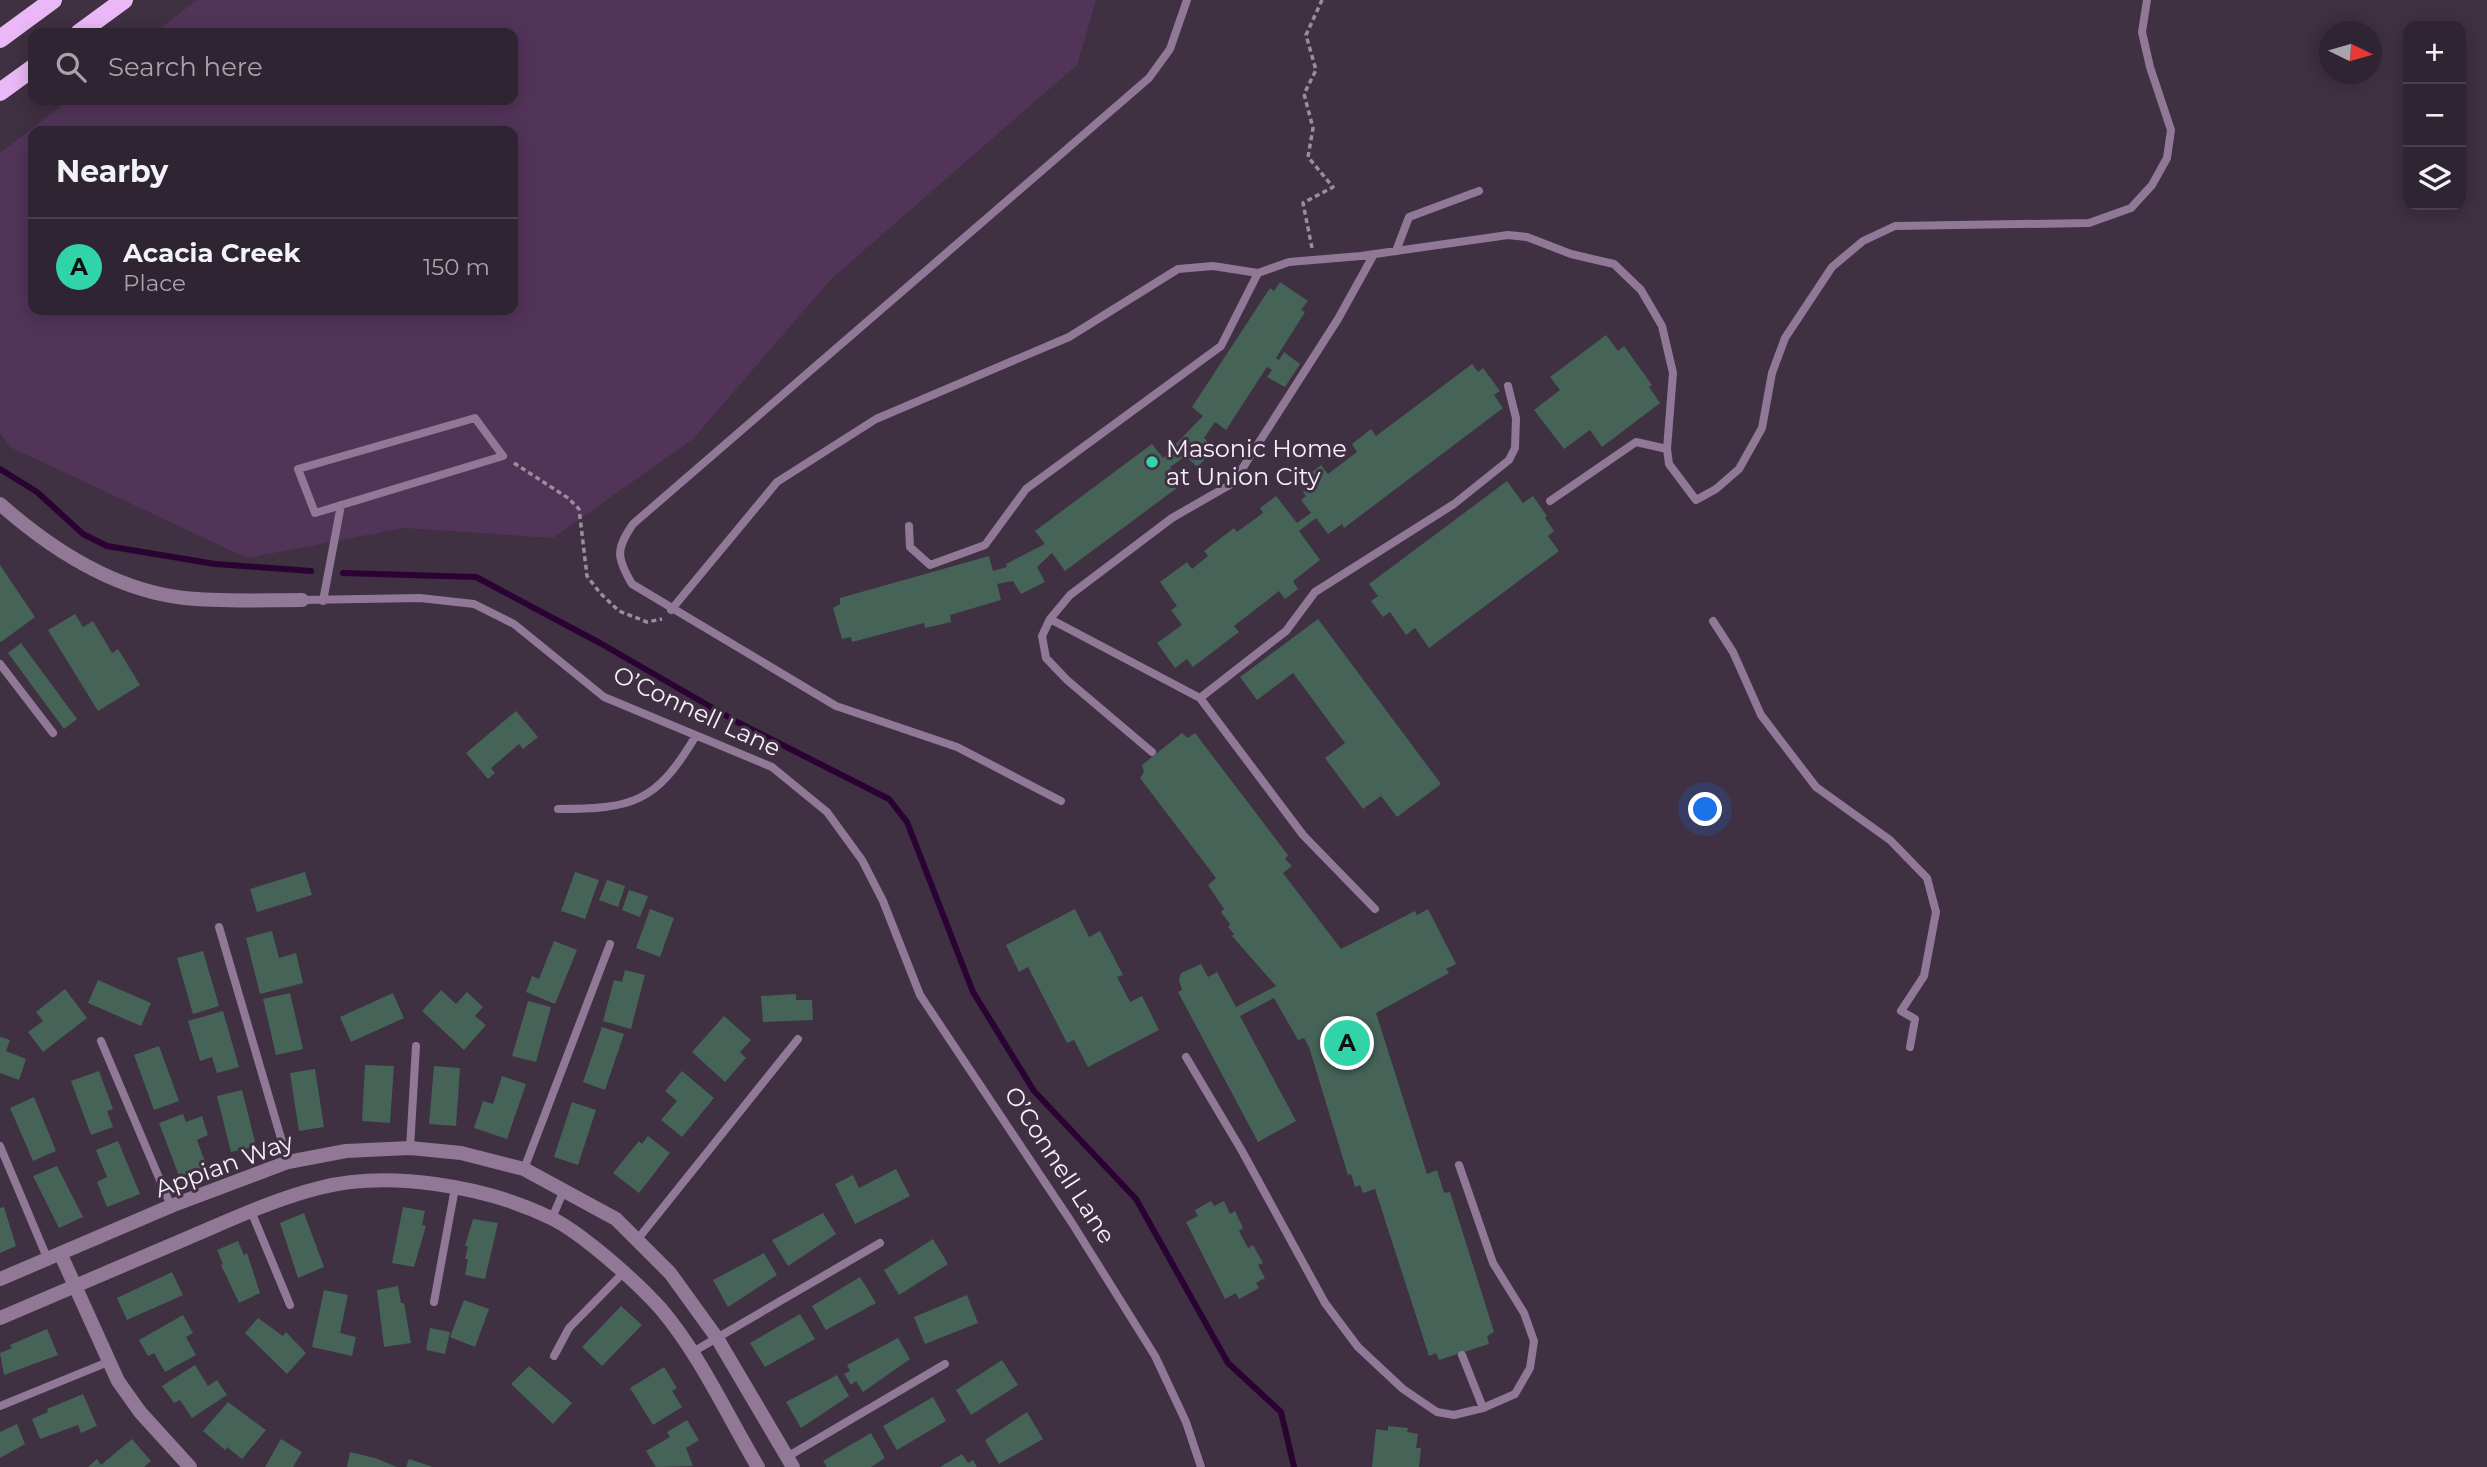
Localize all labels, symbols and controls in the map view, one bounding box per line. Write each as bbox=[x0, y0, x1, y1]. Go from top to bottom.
north arrow bbox=[2319, 21, 2382, 84]
map controls bbox=[2403, 21, 2466, 210]
button: + bbox=[2403, 21, 2466, 84]
search box bbox=[28, 28, 518, 105]
icon: search bbox=[52, 48, 90, 86]
text: Search here bbox=[108, 51, 263, 83]
button: − bbox=[2403, 84, 2466, 147]
button: layers bbox=[2403, 147, 2466, 210]
text: Nearby bbox=[56, 153, 168, 190]
text: Acacia Creek bbox=[123, 237, 300, 269]
text: A bbox=[70, 253, 88, 281]
text: 150 m bbox=[423, 253, 490, 281]
text: Place bbox=[123, 269, 186, 297]
place label: Masonic Home at Union City bbox=[1166, 434, 1347, 491]
marker: Masonic Home at Union City bbox=[1144, 454, 1160, 470]
street label: O’Connell Lane bbox=[609, 659, 785, 763]
your location bbox=[1688, 792, 1722, 826]
pin: A bbox=[1324, 1017, 1370, 1069]
street label: O’Connell Lane bbox=[998, 1081, 1122, 1249]
street label: Appian Way bbox=[151, 1127, 297, 1203]

